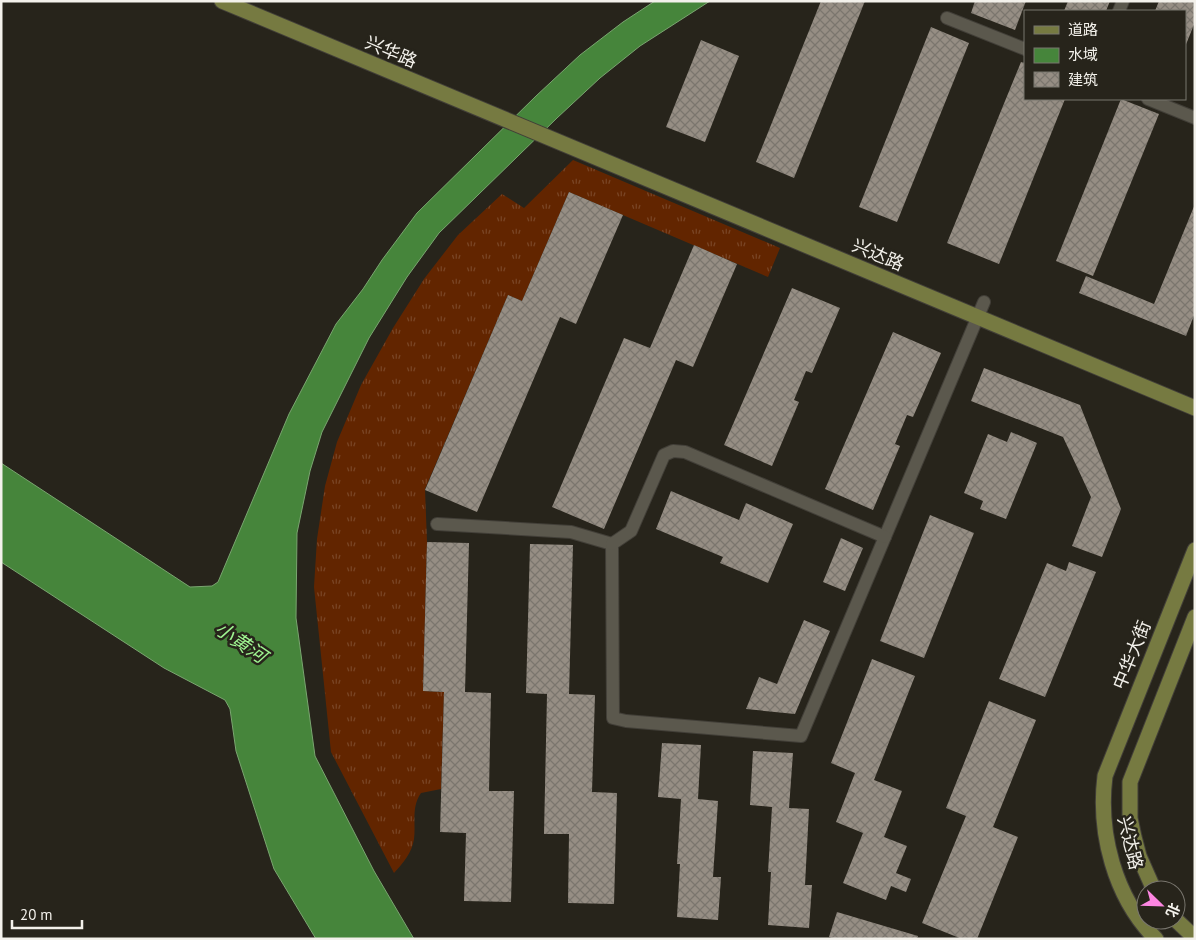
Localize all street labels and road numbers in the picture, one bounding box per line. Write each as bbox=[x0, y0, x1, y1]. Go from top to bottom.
street label: 兴华路 bbox=[362, 30, 421, 73]
street label: 兴达路 bbox=[849, 233, 908, 276]
street label: 中华大街 bbox=[1107, 617, 1156, 692]
street label: 兴达路 bbox=[1113, 814, 1148, 872]

